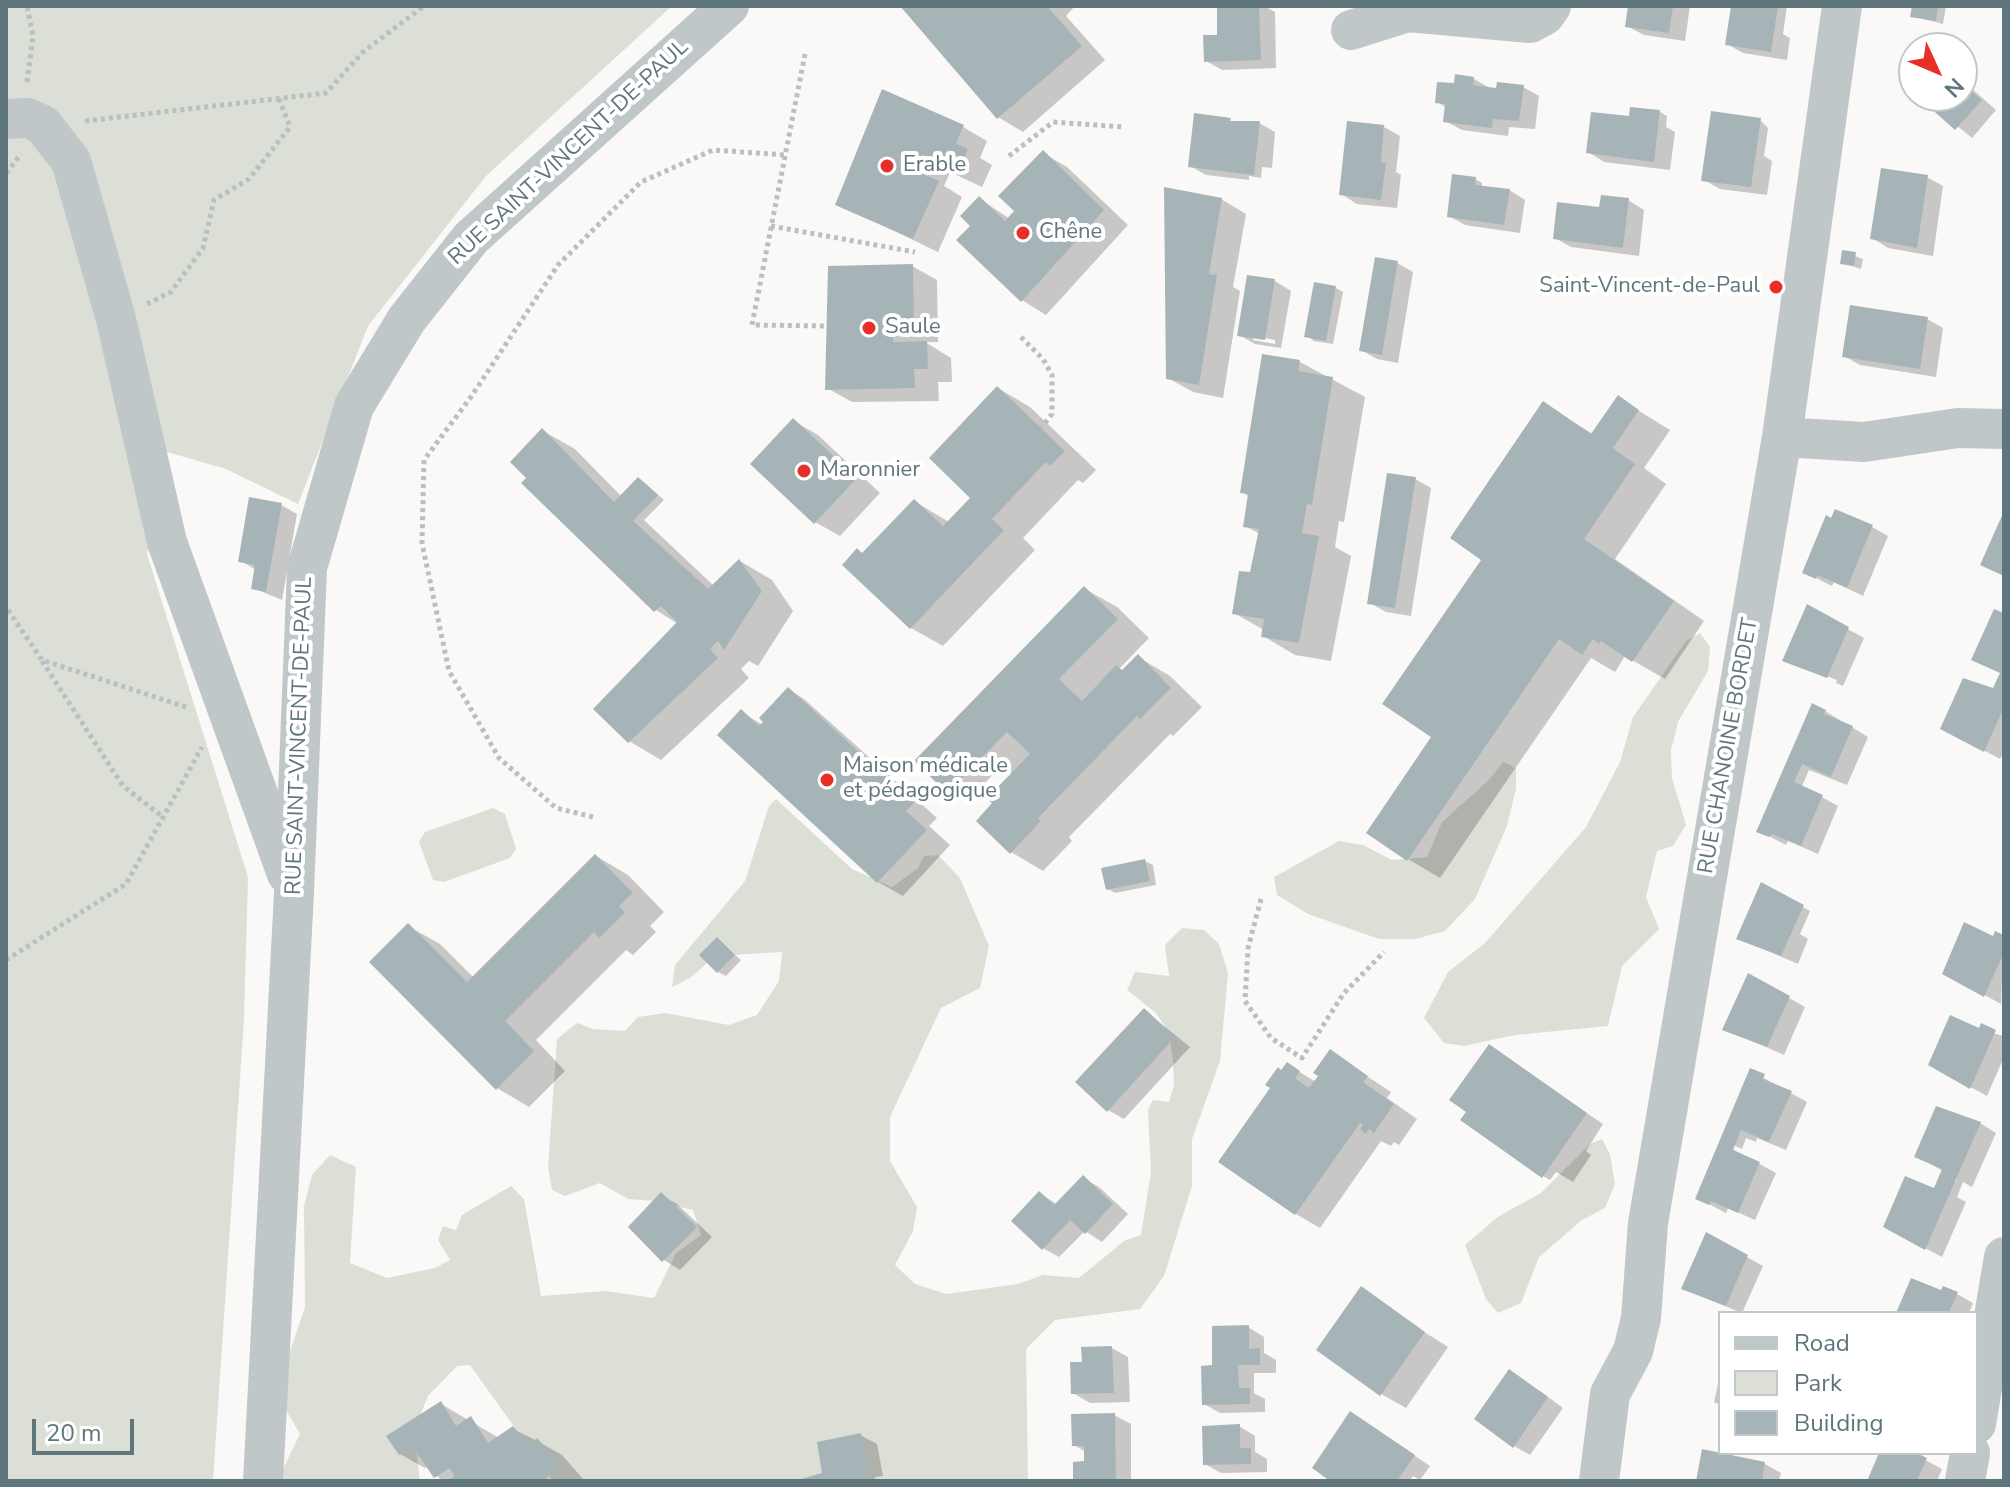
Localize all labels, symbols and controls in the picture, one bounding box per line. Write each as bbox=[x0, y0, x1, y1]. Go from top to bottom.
north arrow bbox=[1898, 32, 1978, 112]
street label: RUE SAINT-VINCENT-DE-PAUL bbox=[444, 35, 694, 271]
text: N bbox=[1937, 71, 1970, 104]
place label: Erable bbox=[903, 153, 966, 179]
marker: Erable bbox=[878, 157, 896, 175]
place label: Chêne bbox=[1039, 220, 1102, 246]
marker: Chêne bbox=[1014, 224, 1032, 242]
place label: Saint-Vincent-de-Paul bbox=[1539, 274, 1760, 300]
marker: Saint-Vincent-de-Paul bbox=[1767, 278, 1785, 296]
place label: Saule bbox=[885, 315, 941, 341]
marker: Saule bbox=[860, 319, 878, 337]
place label: Maronnier bbox=[820, 458, 920, 484]
marker: Maronnier bbox=[795, 462, 813, 480]
street label: RUE SAINT-VINCENT-DE-PAUL bbox=[281, 576, 319, 896]
street label: RUE CHANOINE BORDET bbox=[1694, 616, 1764, 876]
place label: Maison médicale et pédagogique bbox=[843, 754, 1008, 806]
marker: Maison médicale et pédagogique bbox=[818, 771, 836, 789]
legend bbox=[1718, 1311, 1978, 1455]
text: Road bbox=[1794, 1327, 1850, 1359]
text: Park bbox=[1794, 1367, 1842, 1399]
scale bar bbox=[36, 1403, 138, 1453]
text: Building bbox=[1794, 1407, 1884, 1439]
text: 20 m bbox=[46, 1417, 102, 1449]

